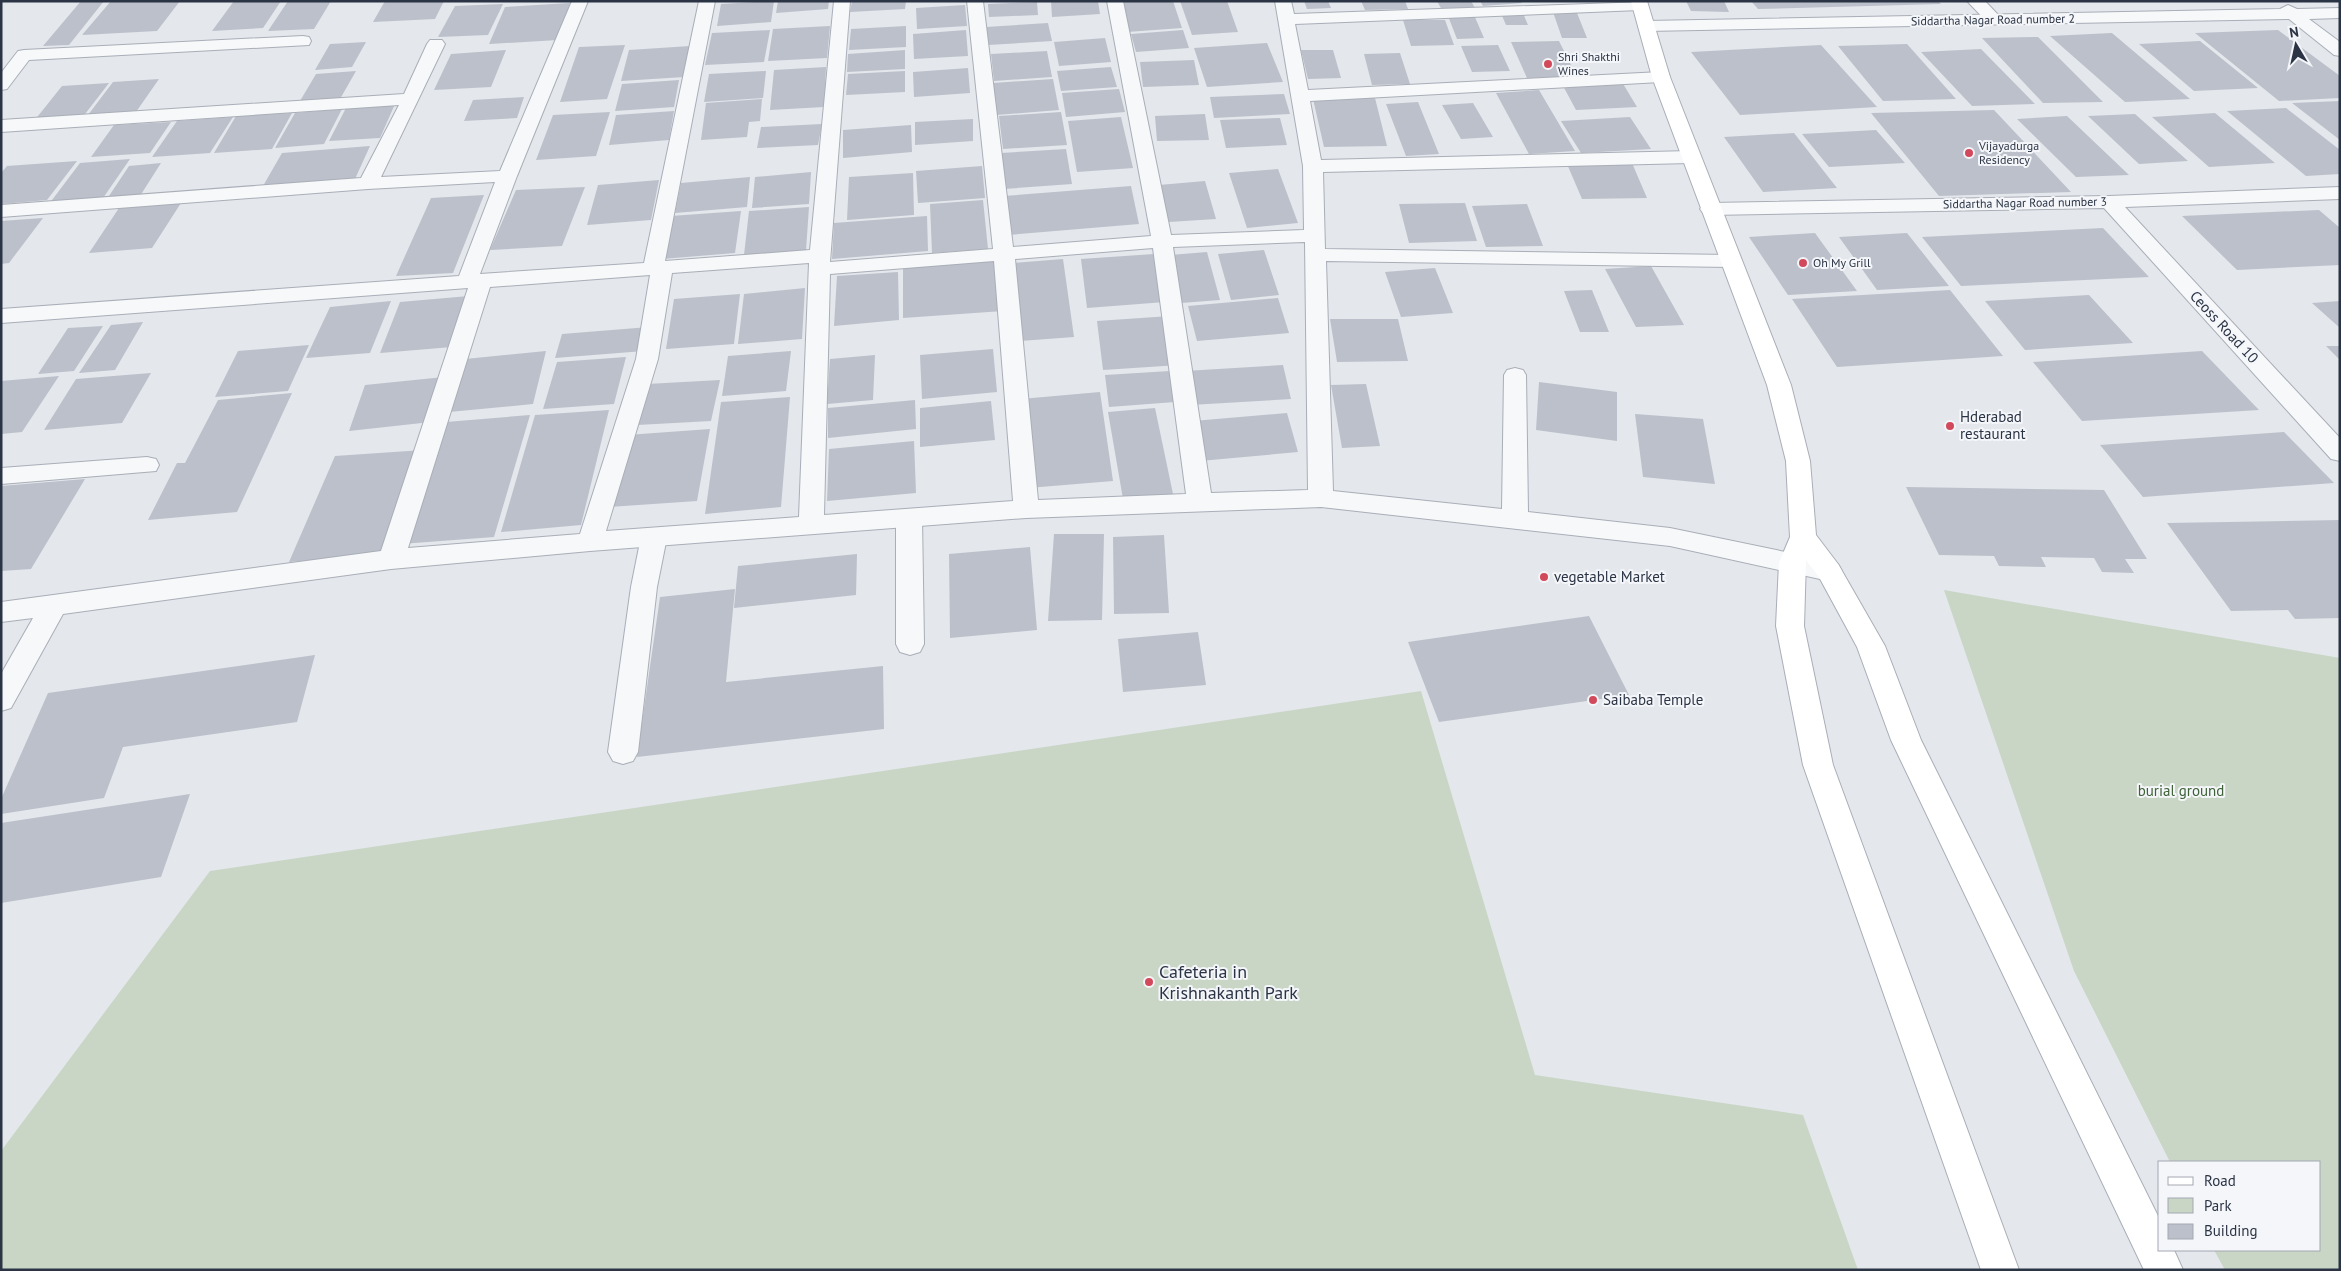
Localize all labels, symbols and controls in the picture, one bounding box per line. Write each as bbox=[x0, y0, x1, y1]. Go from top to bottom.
street label: Siddartha Nagar Road number 2 bbox=[1911, 11, 2075, 28]
north arrow bbox=[2271, 20, 2321, 70]
text: N bbox=[2288, 23, 2300, 42]
place label: Shri Shakthi Wines bbox=[1558, 49, 1620, 78]
marker: Shri Shakthi Wines bbox=[1542, 58, 1554, 70]
place label: Vijayadurga Residency bbox=[1978, 138, 2039, 167]
marker: Vijayadurga Residency bbox=[1963, 147, 1975, 159]
street label: Siddartha Nagar Road number 3 bbox=[1943, 194, 2107, 211]
place label: Oh My Grill bbox=[1813, 255, 1871, 270]
marker: Oh My Grill bbox=[1797, 257, 1809, 269]
street label: Ceoss Road 10 bbox=[2186, 286, 2263, 367]
place label: Hderabad restaurant bbox=[1960, 407, 2025, 443]
marker: Hderabad restaurant bbox=[1944, 420, 1956, 432]
place label: vegetable Market bbox=[1554, 567, 1665, 586]
marker: vegetable Market bbox=[1538, 571, 1550, 583]
place label: Saibaba Temple bbox=[1603, 690, 1703, 709]
marker: Saibaba Temple bbox=[1587, 694, 1599, 706]
park label: burial ground bbox=[2138, 781, 2224, 800]
place label: Cafeteria in Krishnakanth Park bbox=[1159, 960, 1298, 1004]
marker: Cafeteria in Krishnakanth Park bbox=[1143, 976, 1155, 988]
legend bbox=[2158, 1161, 2321, 1251]
text: Road bbox=[2204, 1171, 2236, 1190]
text: Park bbox=[2204, 1196, 2232, 1215]
text: Building bbox=[2204, 1221, 2258, 1240]

